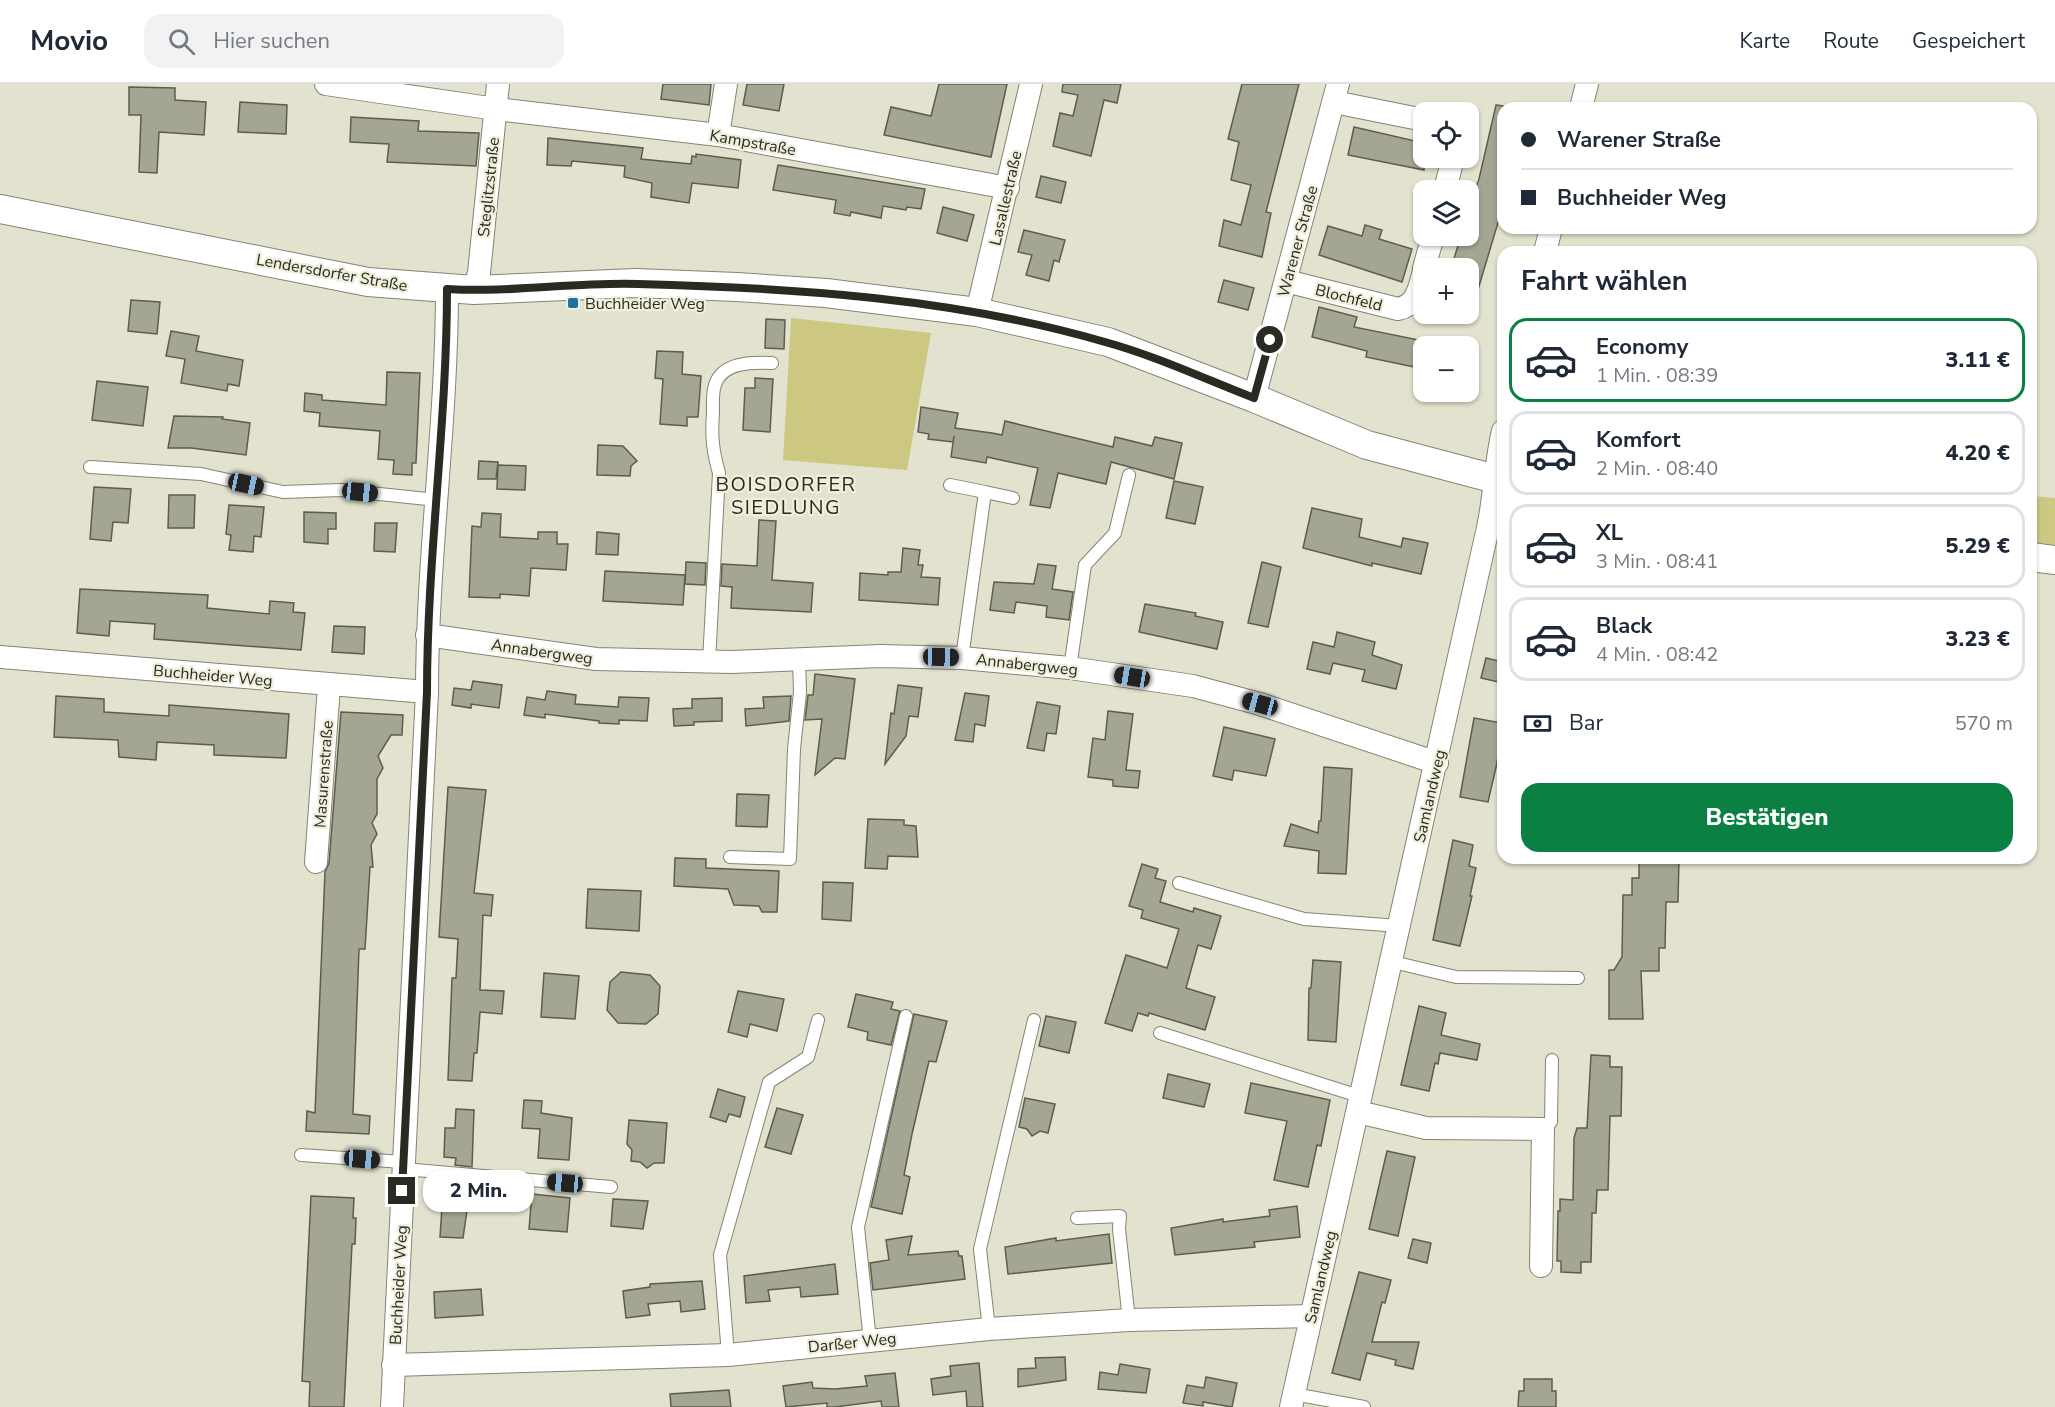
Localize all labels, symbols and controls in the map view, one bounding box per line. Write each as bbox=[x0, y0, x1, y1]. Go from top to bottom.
search box bbox=[144, 14, 564, 68]
text: Movio bbox=[30, 22, 108, 60]
icon: search bbox=[165, 25, 198, 58]
text: Hier suchen bbox=[213, 26, 330, 56]
text: Karte bbox=[1740, 27, 1790, 55]
text: Route bbox=[1823, 27, 1879, 55]
text: Gespeichert bbox=[1912, 27, 2025, 55]
map controls bbox=[1413, 102, 1479, 402]
button: locate bbox=[1413, 102, 1479, 168]
street label: Kampstraße bbox=[708, 125, 798, 161]
text: Warener Straße bbox=[1557, 125, 1721, 155]
street label: Steglitzstraße bbox=[473, 136, 505, 238]
street label: Lasallestraße bbox=[984, 149, 1028, 248]
button: layers bbox=[1413, 180, 1479, 246]
street label: Warener Straße bbox=[1273, 183, 1323, 299]
text: Buchheider Weg bbox=[1557, 183, 1727, 213]
street label: Lendersdorfer Straße bbox=[255, 249, 409, 297]
button: + bbox=[1413, 258, 1479, 324]
text: Fahrt wählen bbox=[1521, 263, 1687, 300]
street label: Blochfeld bbox=[1313, 279, 1385, 317]
place label: Buchheider Weg bbox=[585, 293, 705, 315]
marker: Buchheider Weg bbox=[566, 296, 580, 310]
route start bbox=[1256, 326, 1283, 353]
text: Economy bbox=[1596, 332, 1688, 362]
icon: car bbox=[1524, 333, 1578, 387]
button: − bbox=[1413, 336, 1479, 402]
text: 3.11 € bbox=[1945, 345, 2010, 375]
text: 1 Min. · 08:39 bbox=[1596, 362, 1718, 389]
text: Komfort bbox=[1596, 425, 1680, 455]
icon: car bbox=[1524, 426, 1578, 480]
text: 4.20 € bbox=[1945, 438, 2010, 468]
text: 2 Min. · 08:40 bbox=[1596, 455, 1718, 482]
car bbox=[227, 471, 265, 497]
district label: BOISDORFER SIEDLUNG bbox=[716, 471, 856, 521]
car bbox=[341, 481, 379, 503]
text: XL bbox=[1596, 518, 1623, 548]
icon: car bbox=[1524, 519, 1578, 573]
text: 5.29 € bbox=[1945, 531, 2010, 561]
text: 3 Min. · 08:41 bbox=[1596, 548, 1718, 575]
text: Black bbox=[1596, 611, 1652, 641]
icon: car bbox=[1524, 612, 1578, 666]
text: 3.23 € bbox=[1945, 624, 2010, 654]
street label: Annabergweg bbox=[490, 634, 594, 670]
text: 4 Min. · 08:42 bbox=[1596, 641, 1718, 668]
car bbox=[923, 648, 959, 666]
street label: Annabergweg bbox=[975, 649, 1079, 681]
street label: Buchheider Weg bbox=[152, 660, 274, 692]
car bbox=[1113, 665, 1151, 689]
car bbox=[1240, 691, 1280, 717]
icon: cash bbox=[1521, 707, 1554, 740]
text: Bar bbox=[1569, 708, 1603, 738]
text: 570 m bbox=[1955, 710, 2013, 737]
street label: Masurenstraße bbox=[309, 720, 339, 829]
street label: Samlandweg bbox=[1409, 748, 1451, 845]
button: Bestätigen bbox=[1521, 783, 2013, 852]
car bbox=[343, 1149, 381, 1169]
callout: 2 Min. bbox=[423, 1170, 534, 1212]
car bbox=[546, 1172, 584, 1194]
route end bbox=[388, 1177, 415, 1204]
text: 2 Min. bbox=[450, 1177, 507, 1204]
street label: Buchheider Weg bbox=[385, 1225, 413, 1345]
street label: Samlandweg bbox=[1300, 1229, 1342, 1326]
street label: Darßer Weg bbox=[807, 1327, 897, 1359]

